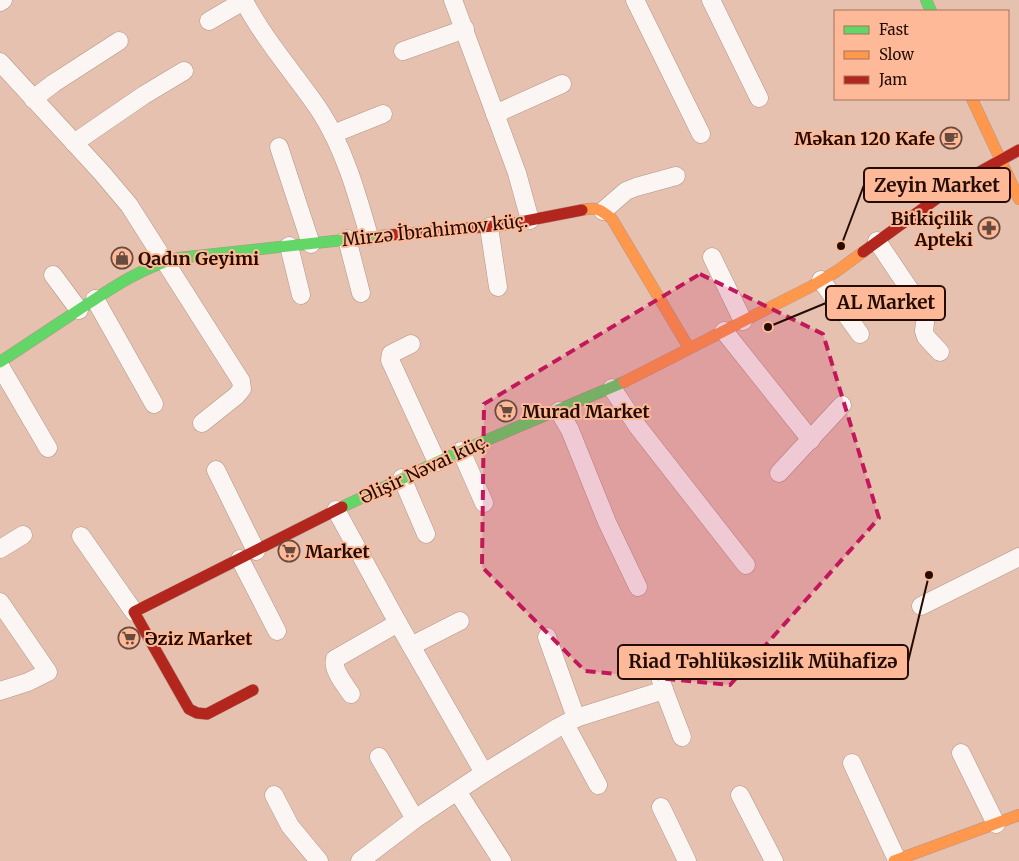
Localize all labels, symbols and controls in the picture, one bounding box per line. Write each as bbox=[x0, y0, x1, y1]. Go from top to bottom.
legend bbox=[834, 10, 1009, 100]
text: Fast bbox=[879, 20, 909, 39]
text: Slow bbox=[879, 45, 914, 64]
text: Jam bbox=[878, 70, 907, 89]
cafe icon: Məkan 120 Kafe bbox=[939, 126, 963, 150]
place label: Məkan 120 Kafe bbox=[794, 127, 935, 150]
callout: Zeyin Market bbox=[864, 168, 1010, 202]
text: Zeyin Market bbox=[874, 173, 1000, 197]
place label: Bitkiçilik Apteki bbox=[891, 207, 973, 251]
street label: Mirzə İbrahimov küç. bbox=[341, 209, 529, 251]
pharmacy icon: Bitkiçilik Apteki bbox=[977, 216, 1001, 240]
shop icon: Qadın Geyimi bbox=[110, 246, 134, 270]
place label: Qadın Geyimi bbox=[138, 247, 259, 270]
callout: AL Market bbox=[826, 286, 945, 320]
text: AL Market bbox=[836, 290, 936, 314]
supermarket icon: Murad Market bbox=[494, 399, 518, 423]
place label: Murad Market bbox=[522, 400, 650, 423]
street label: Əlişir Nəvai küç. bbox=[356, 429, 492, 509]
supermarket icon: Market bbox=[277, 539, 301, 563]
place label: Market bbox=[305, 540, 370, 563]
supermarket icon: Əziz Market bbox=[117, 626, 141, 650]
place label: Əziz Market bbox=[145, 627, 253, 650]
callout: Riad Təhlükəsizlik Mühafizə bbox=[618, 645, 908, 679]
text: Riad Təhlükəsizlik Mühafizə bbox=[628, 649, 898, 673]

